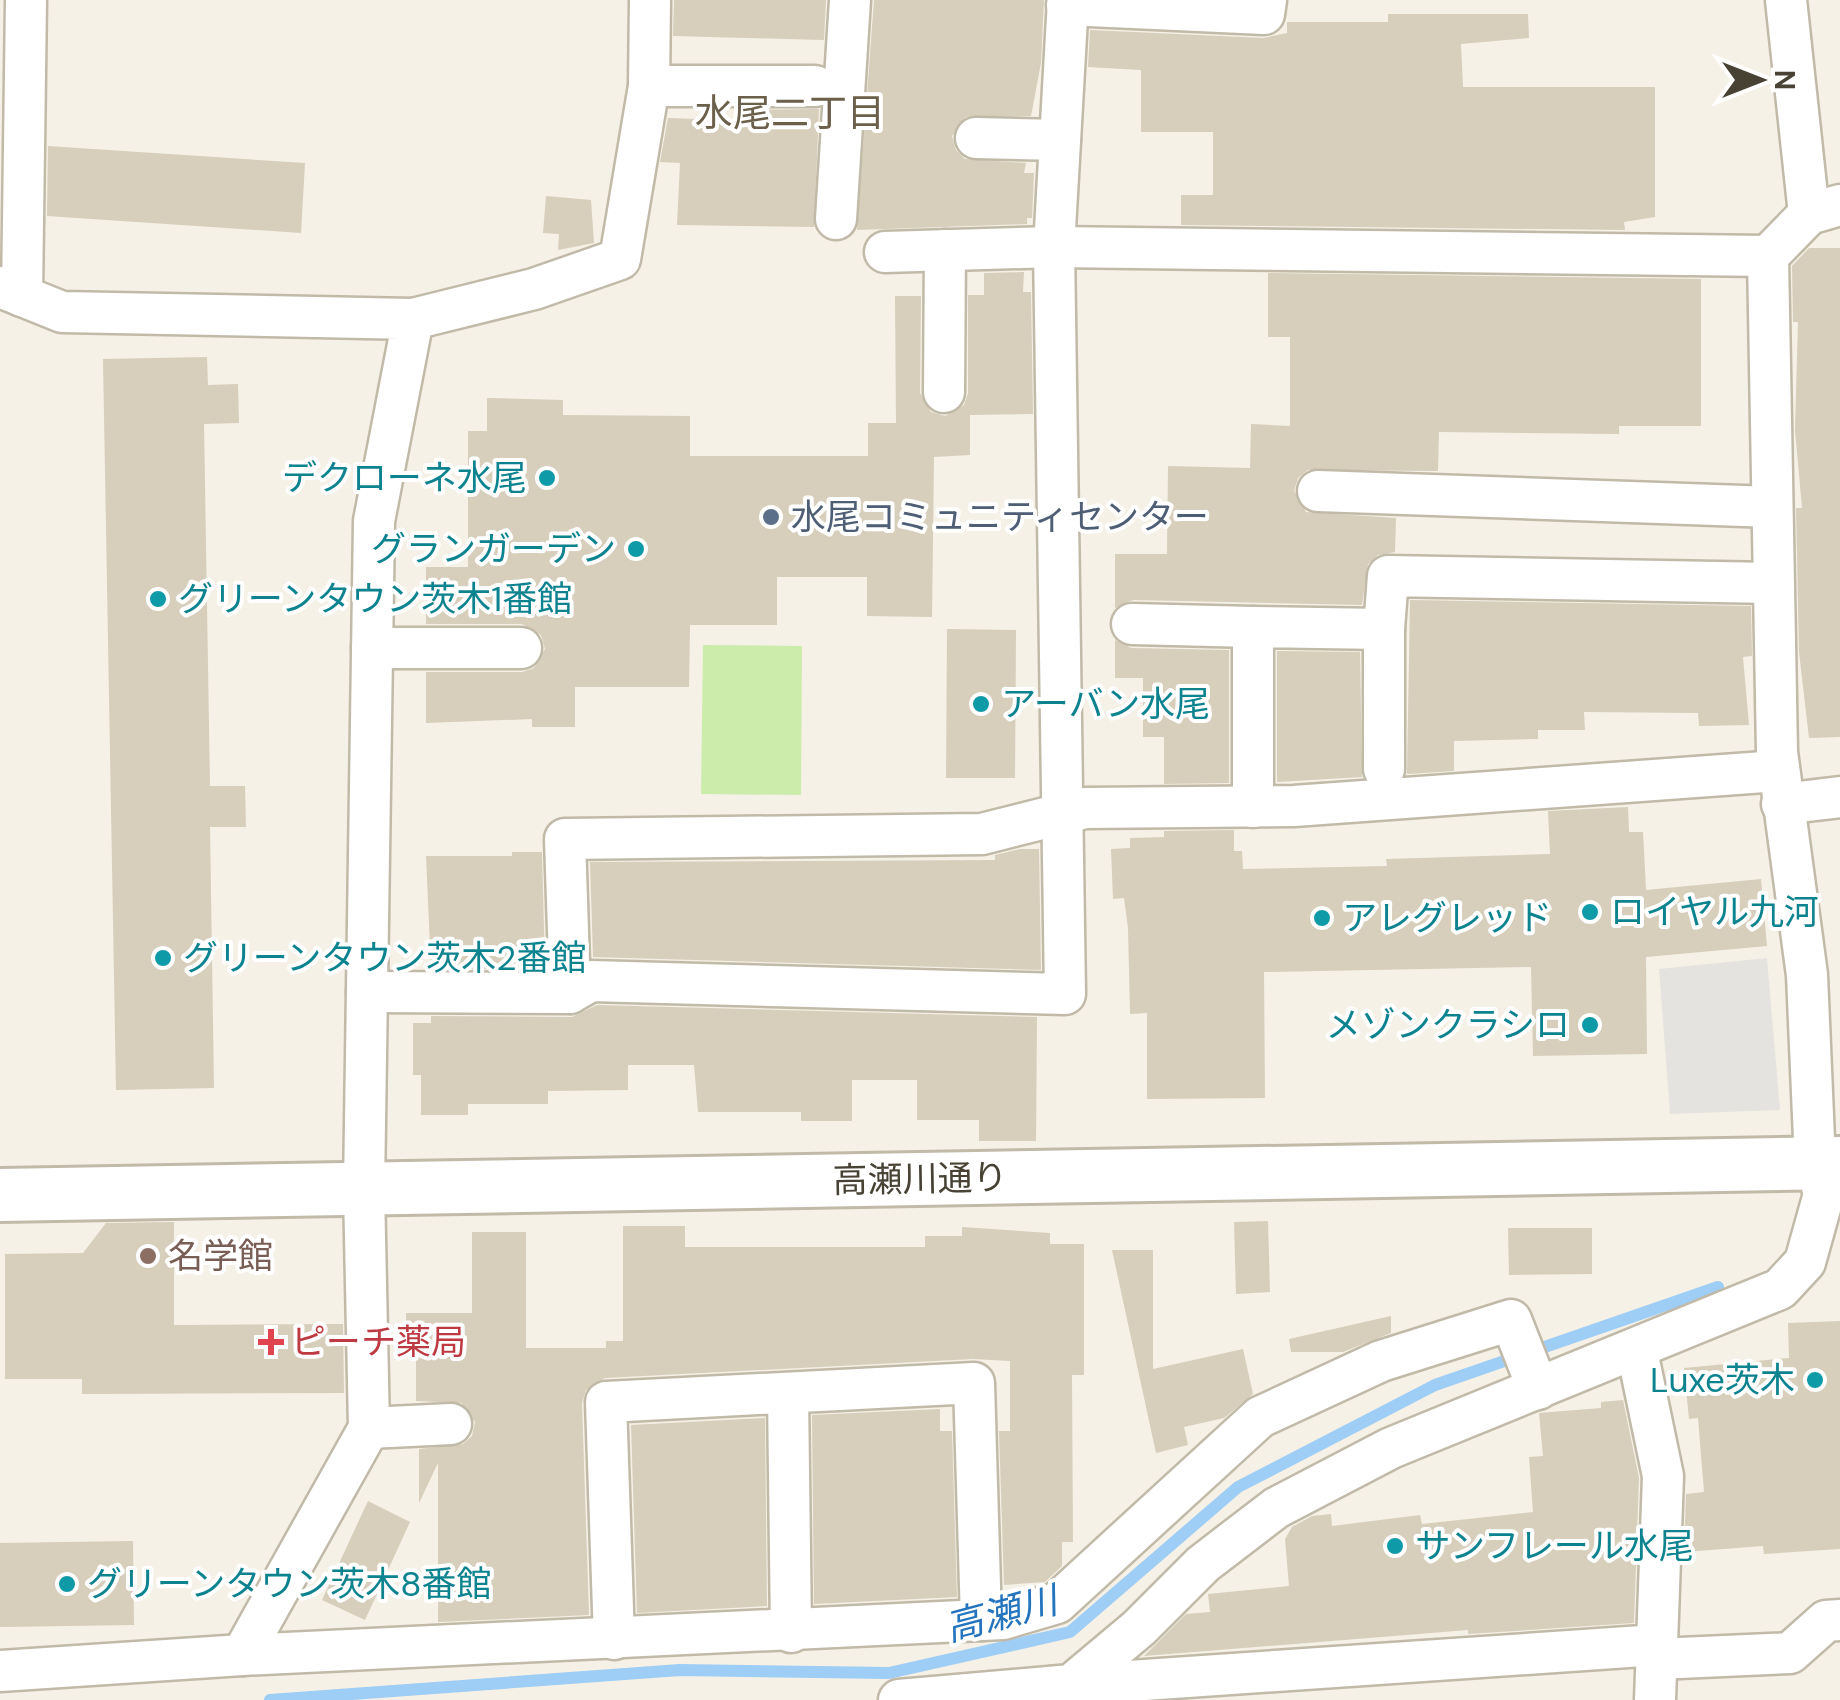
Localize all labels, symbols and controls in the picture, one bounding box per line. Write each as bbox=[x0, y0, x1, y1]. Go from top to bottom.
north arrow bbox=[1710, 30, 1810, 130]
text: N bbox=[1766, 70, 1803, 90]
district label: 水尾二丁目 bbox=[695, 88, 885, 138]
place label: デクローネ水尾 bbox=[282, 455, 527, 501]
marker: デクローネ水尾 bbox=[536, 467, 558, 489]
place label: 水尾コミュニティセンター bbox=[791, 494, 1209, 540]
marker: 水尾コミュニティセンター bbox=[760, 506, 782, 528]
place label: グランガーデン bbox=[371, 526, 616, 572]
marker: グランガーデン bbox=[625, 538, 647, 560]
place label: グリーンタウン茨木1番館 bbox=[178, 576, 572, 622]
marker: グリーンタウン茨木1番館 bbox=[147, 588, 169, 610]
place label: アーバン水尾 bbox=[1001, 681, 1210, 727]
marker: アーバン水尾 bbox=[970, 693, 992, 715]
place label: ロイヤル九河 bbox=[1610, 889, 1819, 935]
place label: アレグレッド bbox=[1342, 895, 1552, 941]
marker: ロイヤル九河 bbox=[1579, 901, 1601, 923]
marker: アレグレッド bbox=[1311, 907, 1333, 929]
place label: グリーンタウン茨木2番館 bbox=[183, 935, 586, 981]
marker: グリーンタウン茨木2番館 bbox=[152, 947, 174, 969]
place label: メゾンクラシロ bbox=[1326, 1002, 1570, 1048]
marker: メゾンクラシロ bbox=[1579, 1014, 1601, 1036]
street label: 高瀬川通り bbox=[832, 1154, 1008, 1204]
place label: 名学館 bbox=[168, 1233, 273, 1279]
marker: 名学館 bbox=[137, 1245, 159, 1267]
place label: ピーチ薬局 bbox=[291, 1319, 466, 1365]
marker: ピーチ薬局 bbox=[260, 1331, 282, 1353]
place label: Luxe茨木 bbox=[1650, 1357, 1795, 1403]
marker: Luxe茨木 bbox=[1804, 1369, 1826, 1391]
place label: サンフレール水尾 bbox=[1415, 1523, 1694, 1569]
marker: サンフレール水尾 bbox=[1384, 1535, 1406, 1557]
place label: グリーンタウン茨木8番館 bbox=[87, 1561, 492, 1607]
marker: グリーンタウン茨木8番館 bbox=[56, 1573, 78, 1595]
water label: 高瀬川 bbox=[939, 1574, 1066, 1653]

